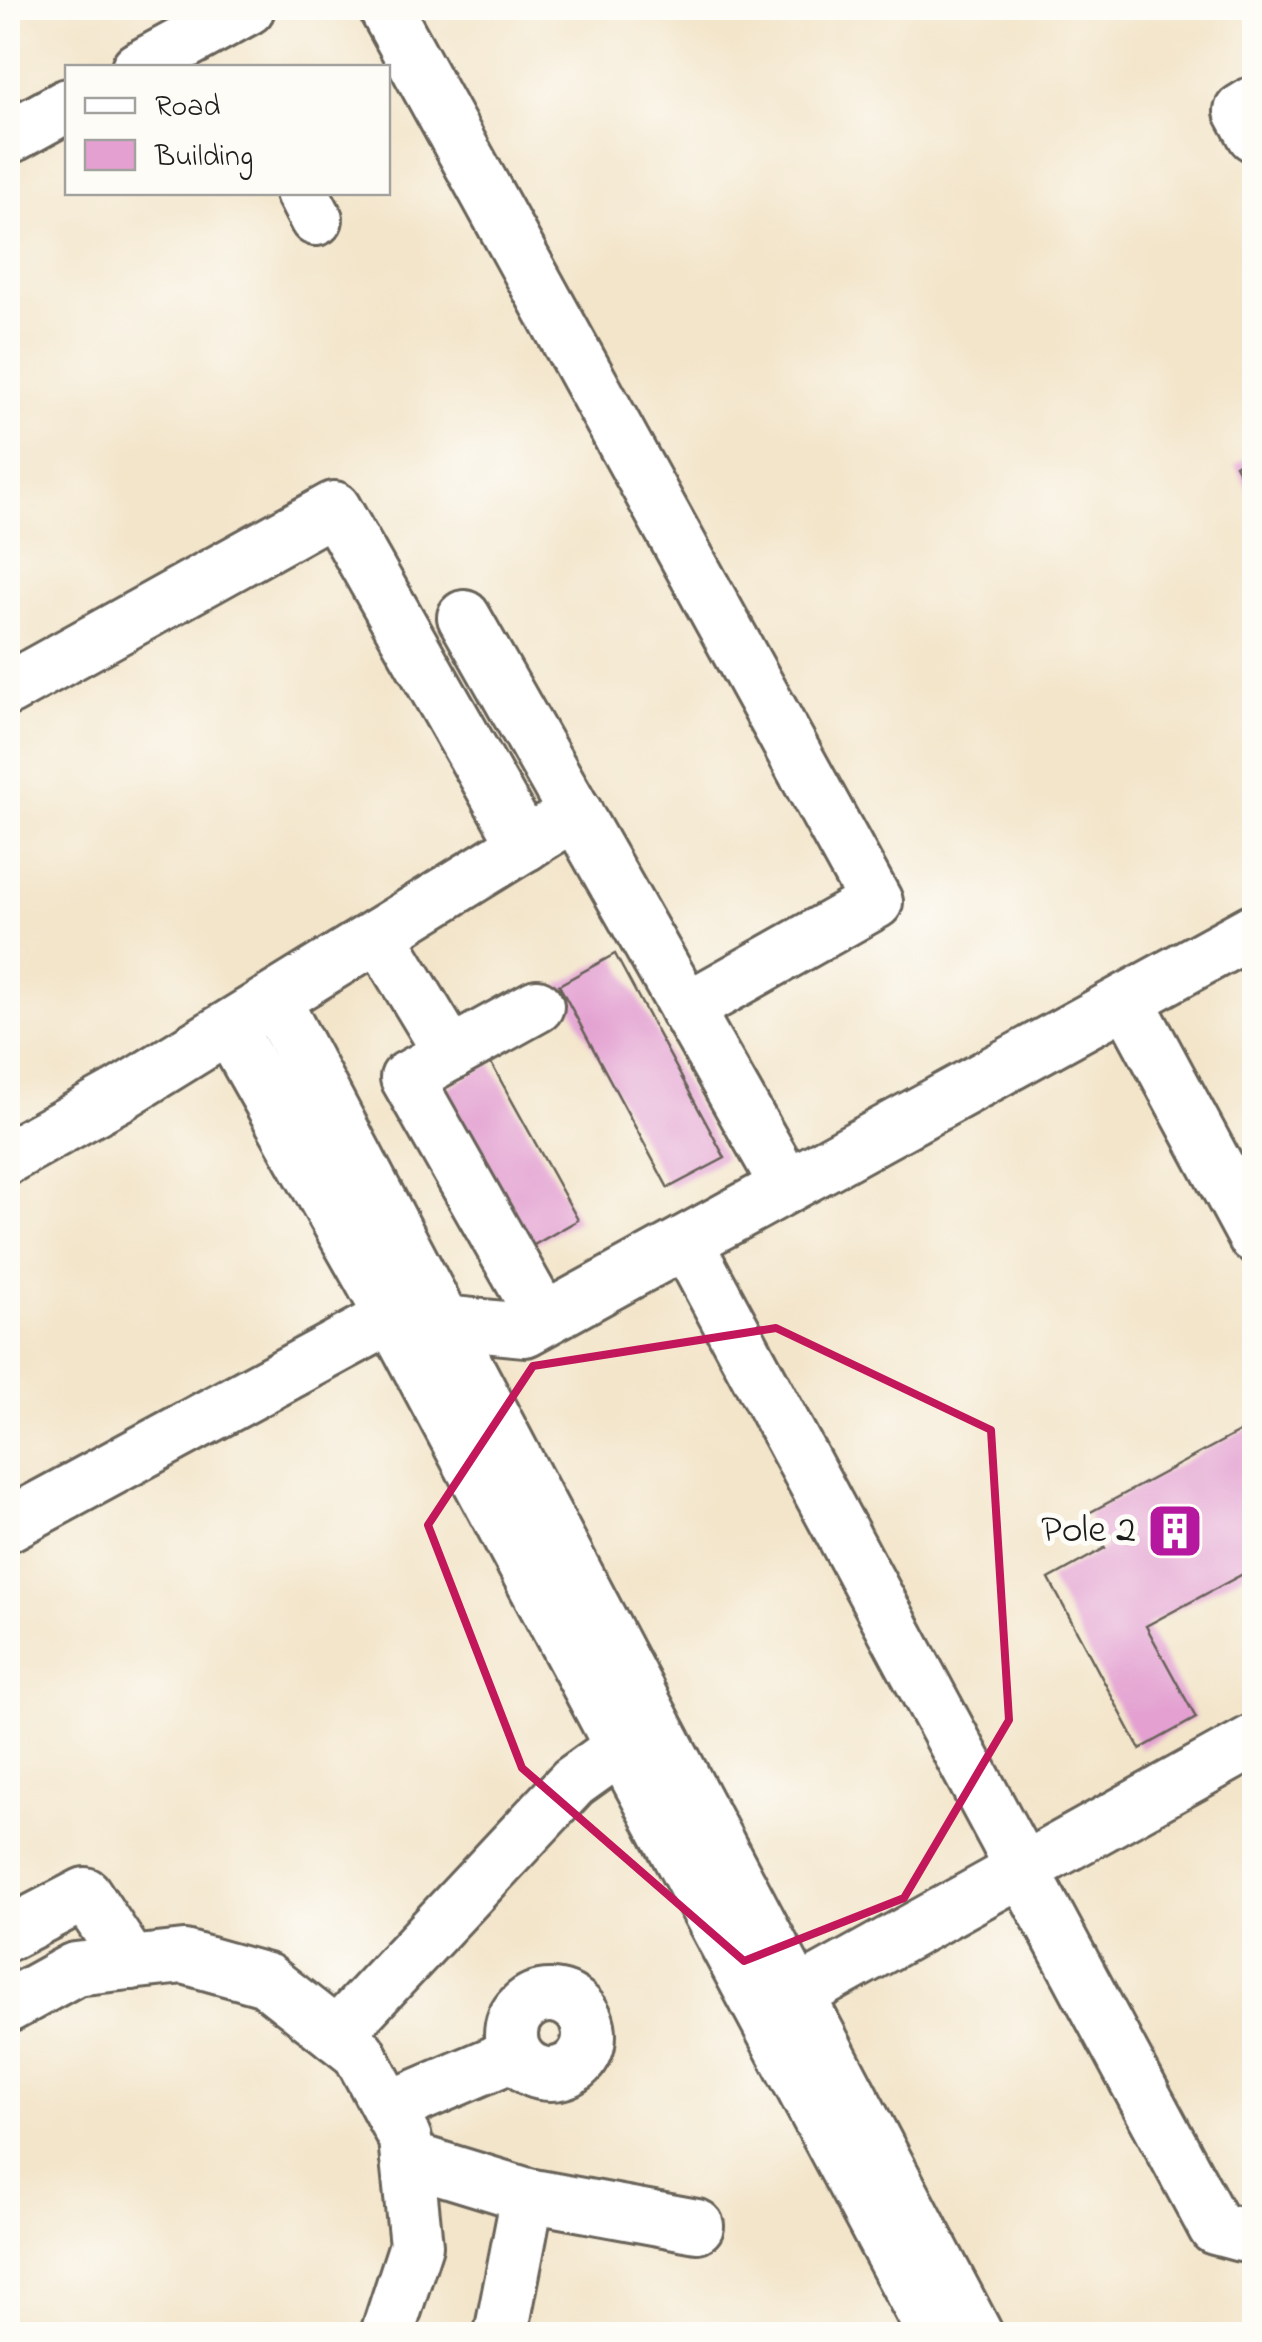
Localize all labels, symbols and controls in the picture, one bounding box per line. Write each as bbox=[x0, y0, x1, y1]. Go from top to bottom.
legend bbox=[65, 65, 390, 195]
text: Road bbox=[155, 86, 220, 130]
text: Building bbox=[154, 136, 253, 180]
building icon: Pole 2 bbox=[1145, 1501, 1205, 1561]
place label: Pole 2 bbox=[1041, 1502, 1136, 1561]

